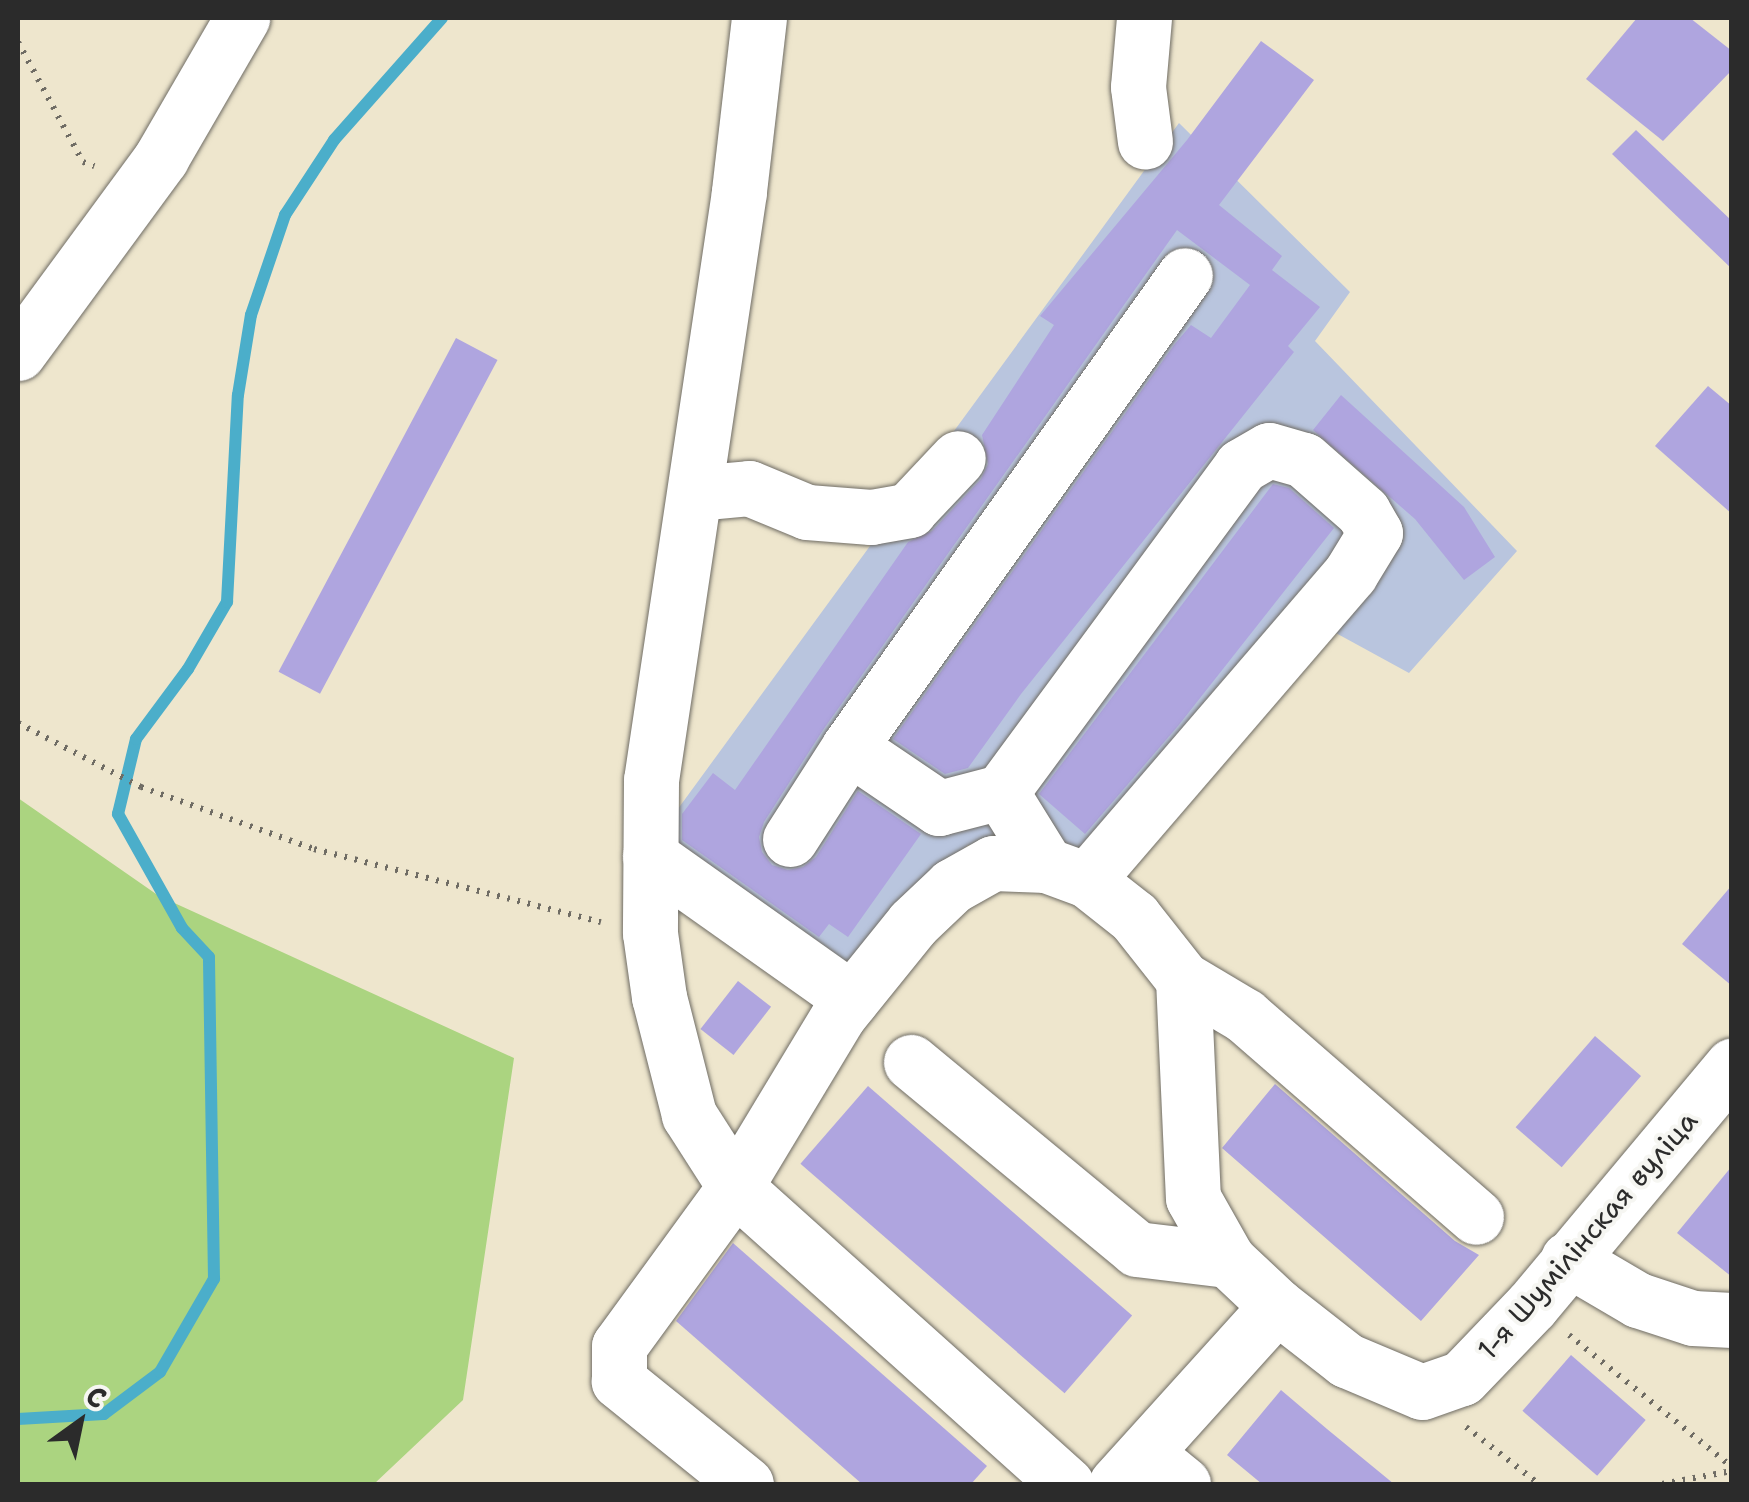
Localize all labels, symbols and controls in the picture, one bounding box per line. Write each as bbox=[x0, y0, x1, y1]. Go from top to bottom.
street label: 1-я Шумілінская вуліца bbox=[1470, 1104, 1704, 1366]
north arrow bbox=[30, 1372, 130, 1472]
text: С bbox=[79, 1376, 114, 1417]

